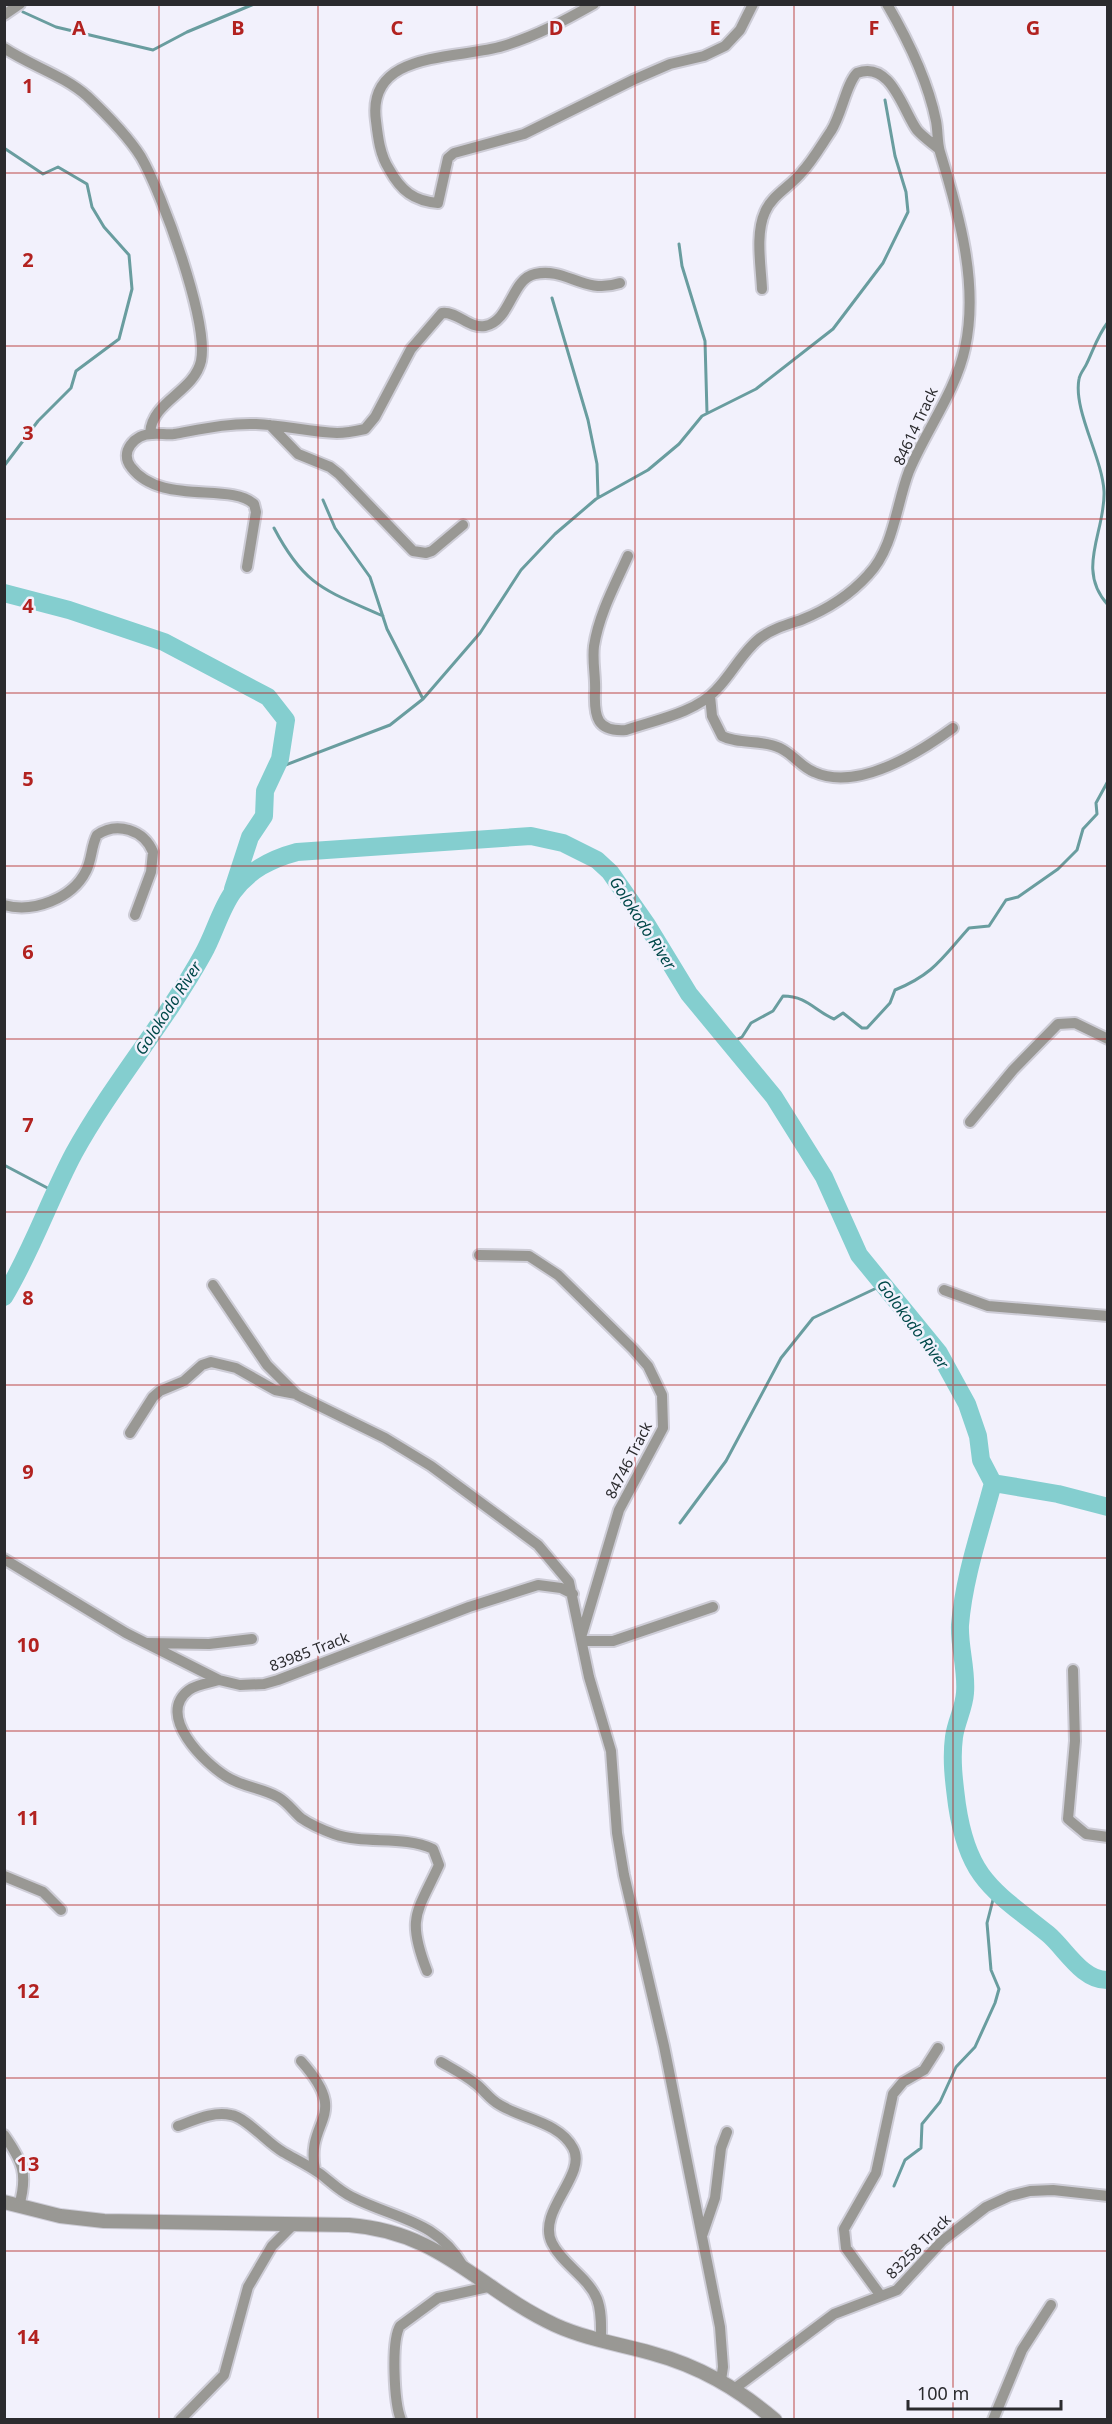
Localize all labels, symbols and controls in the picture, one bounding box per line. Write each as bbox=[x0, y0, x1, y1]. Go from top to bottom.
text: A bbox=[72, 14, 86, 41]
text: B bbox=[231, 14, 245, 41]
text: C bbox=[391, 14, 404, 41]
text: D bbox=[549, 14, 563, 41]
text: E bbox=[709, 14, 721, 41]
text: F bbox=[869, 14, 879, 41]
text: G bbox=[1026, 14, 1040, 41]
text: 1 bbox=[22, 72, 34, 99]
text: 2 bbox=[22, 246, 34, 273]
street label: 84614 Track bbox=[888, 384, 942, 468]
text: 3 bbox=[22, 419, 34, 446]
text: 4 bbox=[22, 592, 34, 619]
text: 5 bbox=[22, 765, 34, 792]
water label: Golokodo River bbox=[605, 872, 682, 974]
text: 6 bbox=[22, 938, 34, 965]
water label: Golokodo River bbox=[130, 957, 207, 1059]
text: 7 bbox=[22, 1111, 34, 1138]
water label: Golokodo River bbox=[872, 1275, 954, 1374]
text: 8 bbox=[22, 1284, 34, 1311]
street label: 84746 Track bbox=[600, 1418, 656, 1502]
text: 9 bbox=[22, 1458, 34, 1485]
street label: 83985 Track bbox=[266, 1627, 352, 1675]
text: 10 bbox=[17, 1631, 39, 1658]
text: 11 bbox=[17, 1804, 39, 1831]
text: 12 bbox=[17, 1977, 39, 2004]
text: 13 bbox=[17, 2150, 39, 2177]
street label: 83258 Track bbox=[881, 2209, 955, 2283]
text: 14 bbox=[17, 2323, 40, 2350]
scale bar bbox=[908, 2373, 1061, 2411]
text: 100 m bbox=[917, 2381, 969, 2405]

